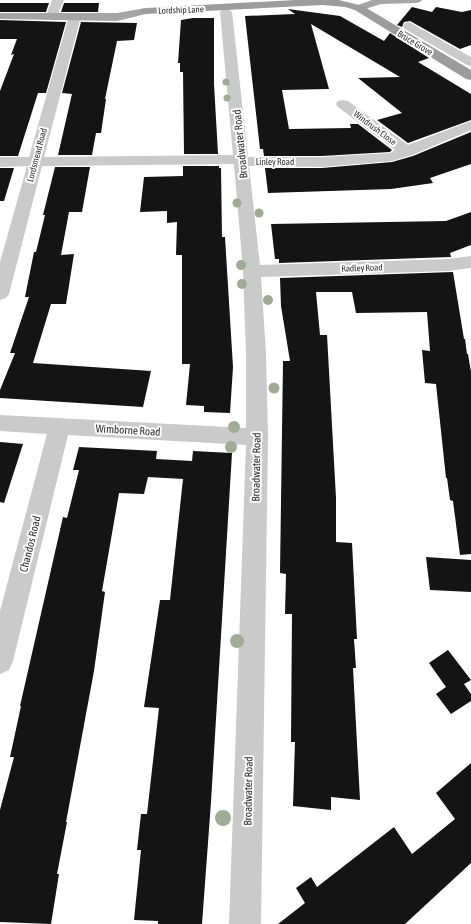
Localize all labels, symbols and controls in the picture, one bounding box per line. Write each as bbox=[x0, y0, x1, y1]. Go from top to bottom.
street label: Lordship Lane bbox=[158, 4, 204, 16]
street label: Bruce Grove bbox=[396, 29, 434, 57]
street label: Broadwater Road bbox=[230, 109, 250, 179]
street label: Windrush Close bbox=[352, 109, 398, 147]
street label: Lordsmead Road bbox=[25, 127, 49, 183]
street label: Linley Road bbox=[256, 157, 294, 167]
street label: Radley Road bbox=[341, 262, 383, 274]
street label: Wimborne Road bbox=[95, 422, 161, 438]
street label: Broadwater Road bbox=[249, 432, 263, 502]
street label: Chandos Road bbox=[17, 515, 43, 573]
street label: Broadwater Road bbox=[241, 756, 255, 826]

